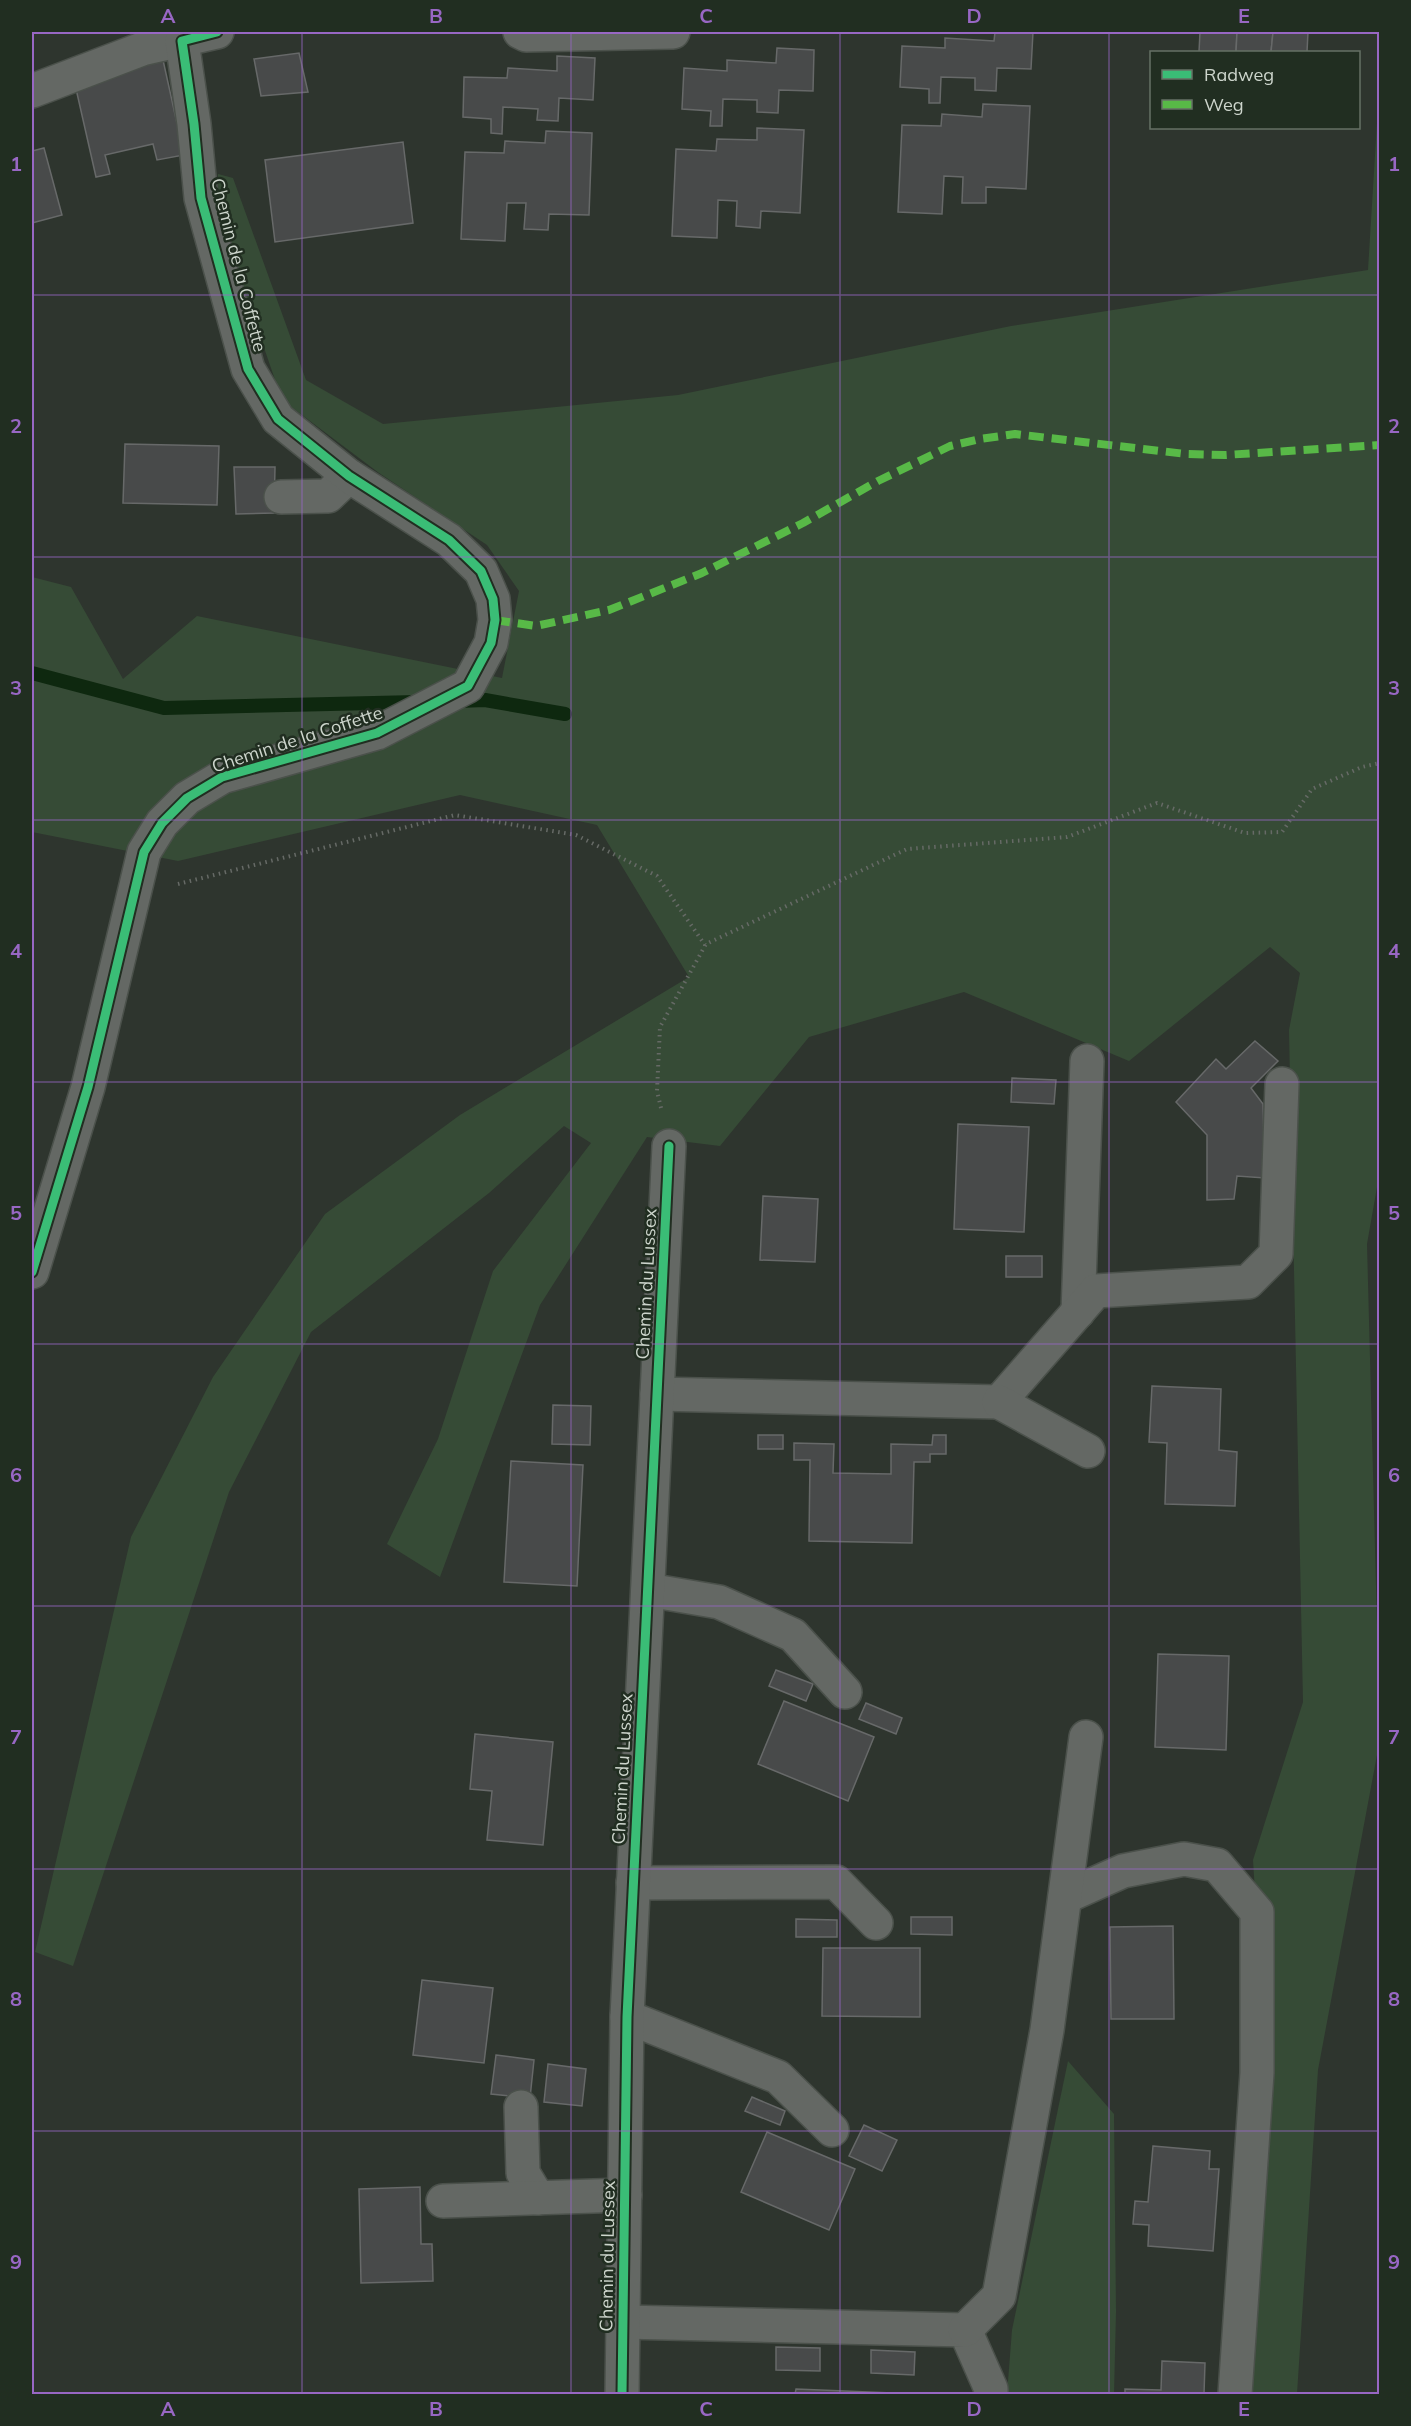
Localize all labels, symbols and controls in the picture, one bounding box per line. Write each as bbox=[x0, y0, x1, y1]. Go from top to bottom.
text: A bbox=[161, 3, 176, 28]
text: B bbox=[429, 3, 443, 28]
text: C bbox=[699, 3, 713, 28]
text: D bbox=[966, 3, 982, 28]
text: E bbox=[1238, 3, 1250, 28]
legend bbox=[1150, 51, 1360, 129]
text: Radweg bbox=[1204, 63, 1274, 86]
text: Weg bbox=[1204, 93, 1244, 116]
text: 1 bbox=[10, 151, 22, 176]
text: 1 bbox=[1388, 151, 1400, 176]
street label: Chemin de la Coffette bbox=[206, 176, 272, 354]
text: 2 bbox=[10, 413, 22, 438]
text: 2 bbox=[1388, 413, 1400, 438]
text: 3 bbox=[10, 675, 22, 700]
text: 3 bbox=[1388, 675, 1400, 700]
street label: Chemin de la Coffette bbox=[209, 700, 385, 778]
text: 4 bbox=[10, 938, 22, 963]
text: 4 bbox=[1388, 938, 1400, 963]
text: 5 bbox=[10, 1200, 22, 1225]
text: 5 bbox=[1388, 1200, 1400, 1225]
street label: Chemin du Lussex bbox=[631, 1208, 661, 1360]
text: 6 bbox=[10, 1462, 22, 1487]
text: 6 bbox=[1388, 1462, 1400, 1487]
street label: Chemin du Lussex bbox=[607, 1693, 637, 1845]
text: 7 bbox=[10, 1724, 22, 1749]
text: 7 bbox=[1388, 1724, 1400, 1749]
text: 8 bbox=[10, 1986, 22, 2011]
text: 8 bbox=[1388, 1986, 1400, 2011]
street label: Chemin du Lussex bbox=[594, 2180, 620, 2332]
text: 9 bbox=[10, 2249, 22, 2274]
text: 9 bbox=[1388, 2249, 1400, 2274]
text: A bbox=[161, 2396, 176, 2421]
text: B bbox=[429, 2396, 443, 2421]
text: C bbox=[699, 2396, 713, 2421]
text: D bbox=[966, 2396, 982, 2421]
text: E bbox=[1238, 2396, 1250, 2421]

